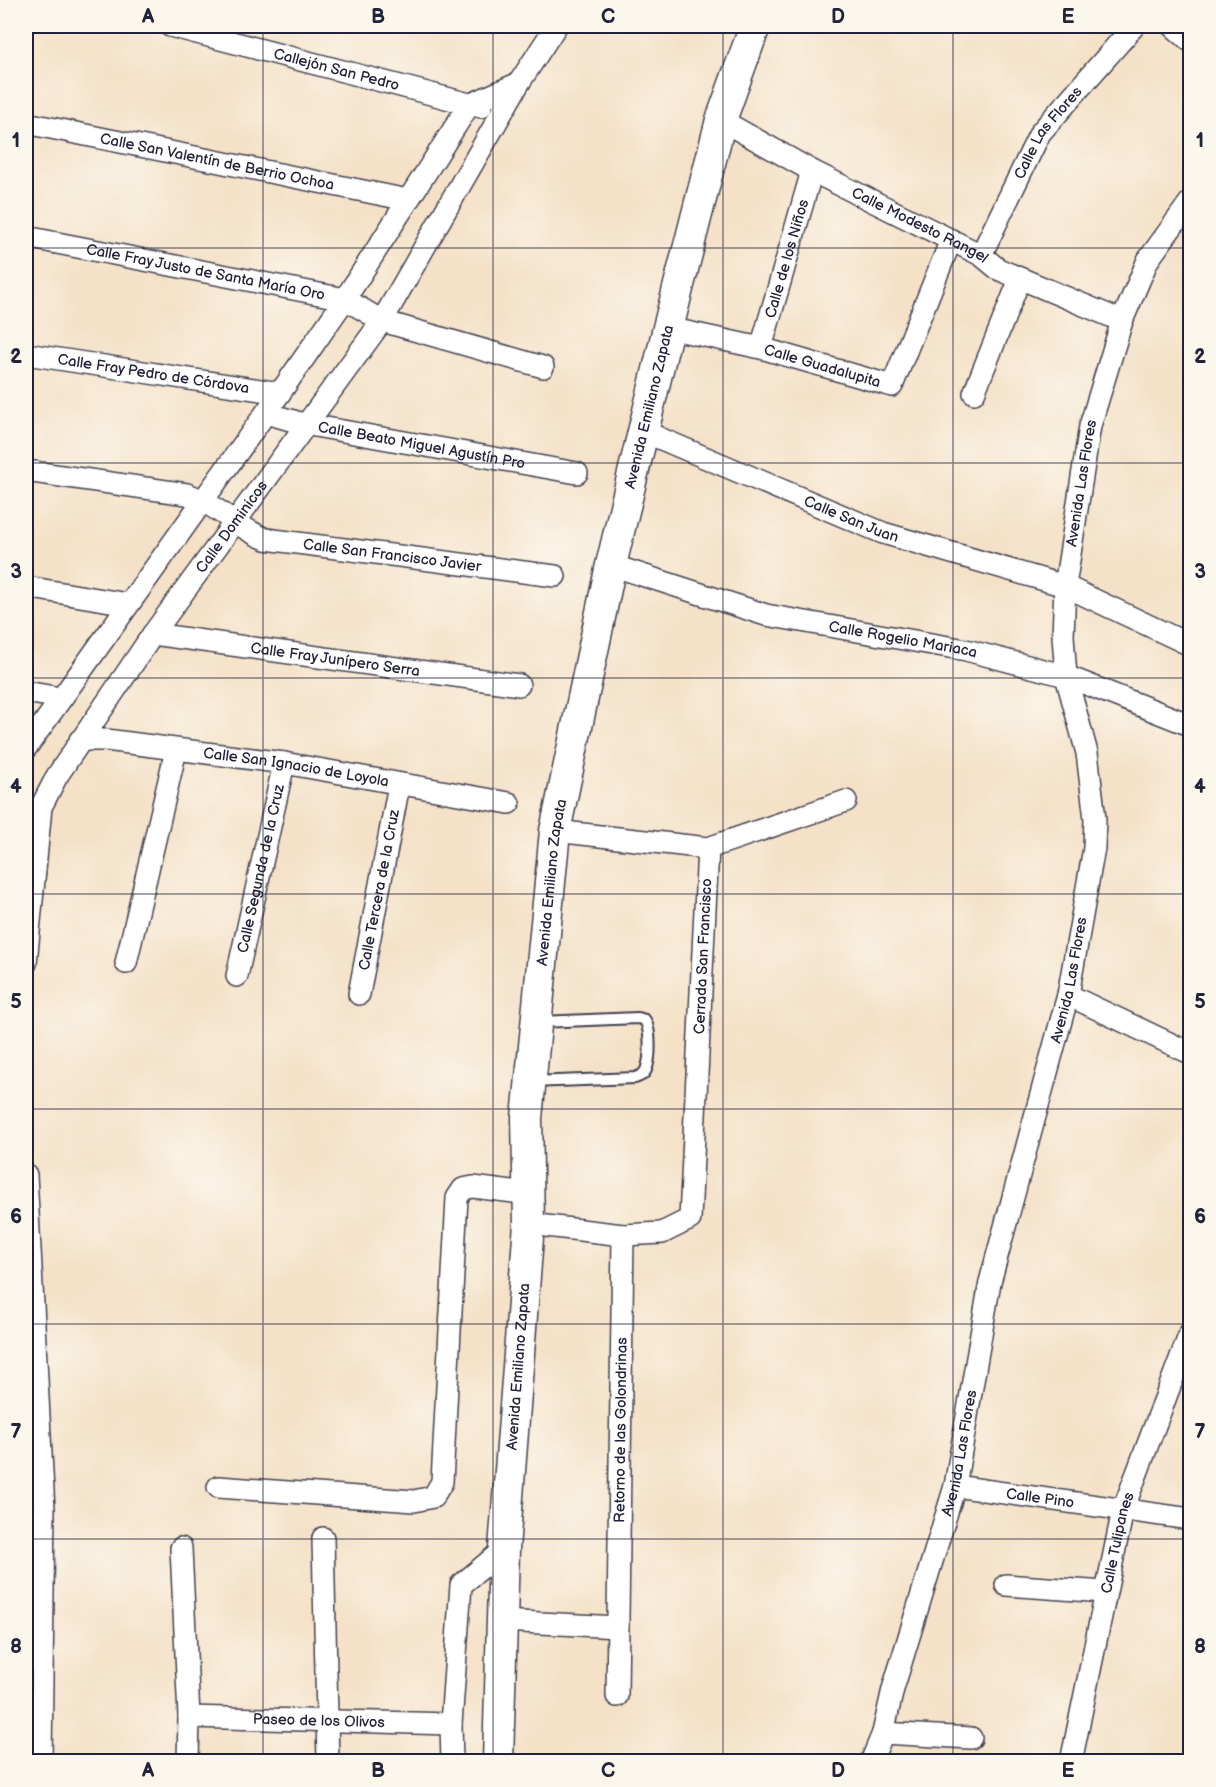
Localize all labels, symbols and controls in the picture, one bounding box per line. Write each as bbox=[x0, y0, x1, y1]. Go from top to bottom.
text: A bbox=[141, 5, 155, 29]
text: B bbox=[371, 5, 385, 29]
text: C bbox=[601, 5, 615, 29]
text: D bbox=[831, 5, 845, 29]
text: E bbox=[1062, 5, 1075, 29]
street label: Callejón San Pedro bbox=[272, 44, 401, 95]
street label: Calle Las Flores bbox=[1010, 82, 1086, 182]
text: 1 bbox=[12, 129, 20, 153]
street label: Calle San Valentín de Berrio Ochoa bbox=[98, 129, 336, 194]
text: 1 bbox=[1196, 129, 1204, 153]
street label: Calle Modesto Rangel bbox=[848, 183, 993, 267]
street label: Calle de los Niños bbox=[761, 196, 813, 320]
street label: Calle Fray Justo de Santa María Oro bbox=[85, 239, 327, 304]
street label: Avenida Emiliano Zapata bbox=[620, 323, 678, 491]
street label: Calle Guadalupita bbox=[762, 340, 883, 392]
text: 2 bbox=[10, 345, 22, 369]
text: 2 bbox=[1194, 345, 1206, 369]
street label: Calle Fray Pedro de Córdova bbox=[56, 349, 251, 398]
street label: Calle Beato Miguel Agustín Pro bbox=[316, 417, 527, 473]
street label: Avenida Las Flores bbox=[1062, 417, 1101, 548]
street label: Calle Dominicos bbox=[191, 476, 272, 577]
street label: Calle San Juan bbox=[801, 491, 901, 547]
street label: Calle San Francisco Javier bbox=[302, 534, 483, 576]
text: 3 bbox=[10, 560, 22, 584]
text: 3 bbox=[1194, 560, 1206, 584]
street label: Calle Rogelio Mariaca bbox=[827, 617, 979, 662]
street label: Calle Fray Junípero Serra bbox=[249, 638, 421, 681]
street label: Calle San Ignacio de Loyola bbox=[202, 743, 390, 791]
text: 4 bbox=[10, 775, 22, 799]
text: 4 bbox=[1194, 775, 1206, 799]
street label: Calle Segunda de la Cruz bbox=[233, 782, 289, 955]
street label: Avenida Emiliano Zapata bbox=[532, 797, 571, 967]
street label: Calle Tercera de la Cruz bbox=[354, 807, 404, 972]
street label: Cerrada San Francisco bbox=[689, 878, 716, 1035]
street label: Avenida Las Flores bbox=[1046, 915, 1091, 1045]
text: 5 bbox=[10, 990, 22, 1014]
text: 5 bbox=[1194, 990, 1206, 1014]
text: 6 bbox=[10, 1205, 22, 1229]
text: 6 bbox=[1194, 1205, 1206, 1229]
street label: Avenida Emiliano Zapata bbox=[502, 1282, 534, 1451]
street label: Retorno de las Golondrinas bbox=[610, 1337, 631, 1523]
street label: Avenida Las Flores bbox=[937, 1388, 981, 1518]
text: 7 bbox=[10, 1420, 22, 1444]
text: 7 bbox=[1194, 1420, 1206, 1444]
street label: Calle Pino bbox=[1005, 1484, 1076, 1512]
street label: Calle Tulipanes bbox=[1097, 1489, 1139, 1595]
text: 8 bbox=[10, 1635, 22, 1659]
text: 8 bbox=[1194, 1635, 1206, 1659]
street label: Paseo de los Olivos bbox=[253, 1709, 386, 1732]
text: A bbox=[141, 1759, 155, 1783]
text: B bbox=[371, 1759, 385, 1783]
text: C bbox=[601, 1759, 615, 1783]
text: D bbox=[831, 1759, 845, 1783]
text: E bbox=[1062, 1759, 1075, 1783]

